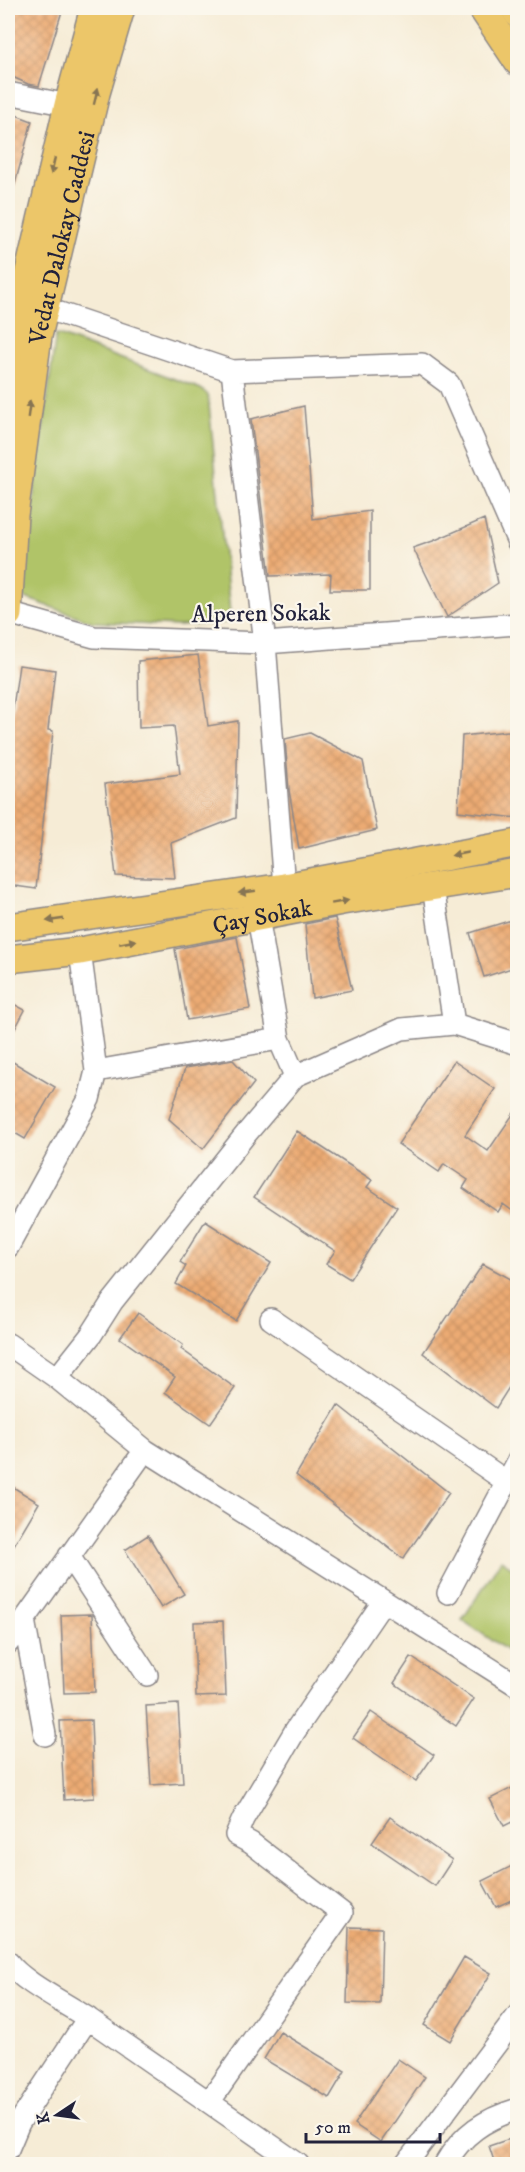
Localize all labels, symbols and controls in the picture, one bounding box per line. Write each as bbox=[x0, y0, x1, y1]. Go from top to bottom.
one-way arrow bbox=[91, 87, 101, 105]
street label: Vedat Dalokay Caddesi bbox=[23, 128, 102, 347]
one-way arrow bbox=[48, 157, 58, 175]
one-way arrow bbox=[24, 400, 33, 419]
street label: Alperen Sokak bbox=[191, 598, 331, 630]
one-way arrow bbox=[450, 850, 469, 859]
one-way arrow bbox=[238, 887, 257, 896]
street label: Çay Sokak bbox=[210, 893, 315, 941]
one-way arrow bbox=[331, 897, 350, 906]
one-way arrow bbox=[45, 916, 64, 925]
one-way arrow bbox=[118, 937, 137, 946]
north arrow bbox=[27, 2085, 87, 2145]
scale bar bbox=[306, 2106, 440, 2144]
text: K bbox=[32, 2110, 54, 2126]
text: 50 m bbox=[315, 2117, 351, 2139]

